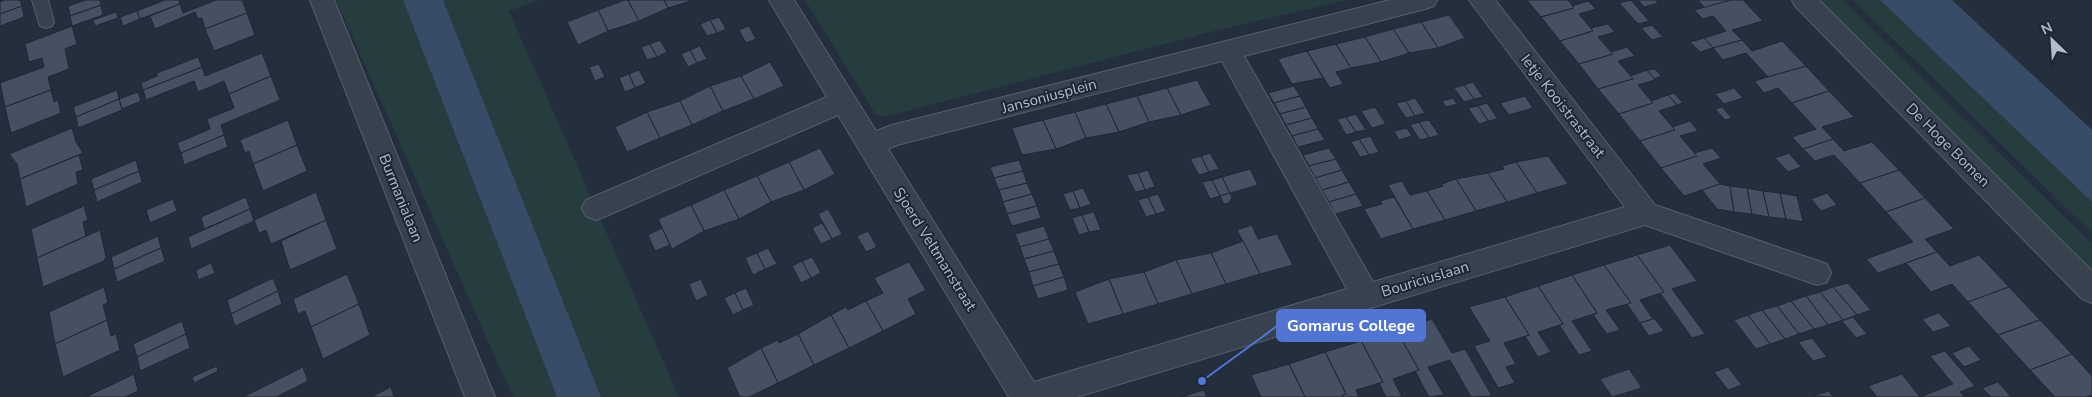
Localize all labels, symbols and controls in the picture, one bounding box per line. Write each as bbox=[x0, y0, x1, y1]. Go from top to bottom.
north arrow bbox=[2027, 15, 2077, 65]
text: N bbox=[2038, 18, 2055, 39]
street label: Ietje Kooistrastraat bbox=[1516, 50, 1610, 162]
street label: Jansoniusplein bbox=[998, 74, 1099, 119]
street label: De Hoge Bomen bbox=[1902, 99, 1994, 191]
street label: Burmanialaan bbox=[374, 151, 428, 245]
street label: Sjoerd Veltmanstraat bbox=[889, 183, 982, 315]
street label: Bouriciuslaan bbox=[1379, 256, 1471, 302]
callout: Gomarus College bbox=[1277, 310, 1425, 341]
text: Gomarus College bbox=[1287, 315, 1415, 337]

